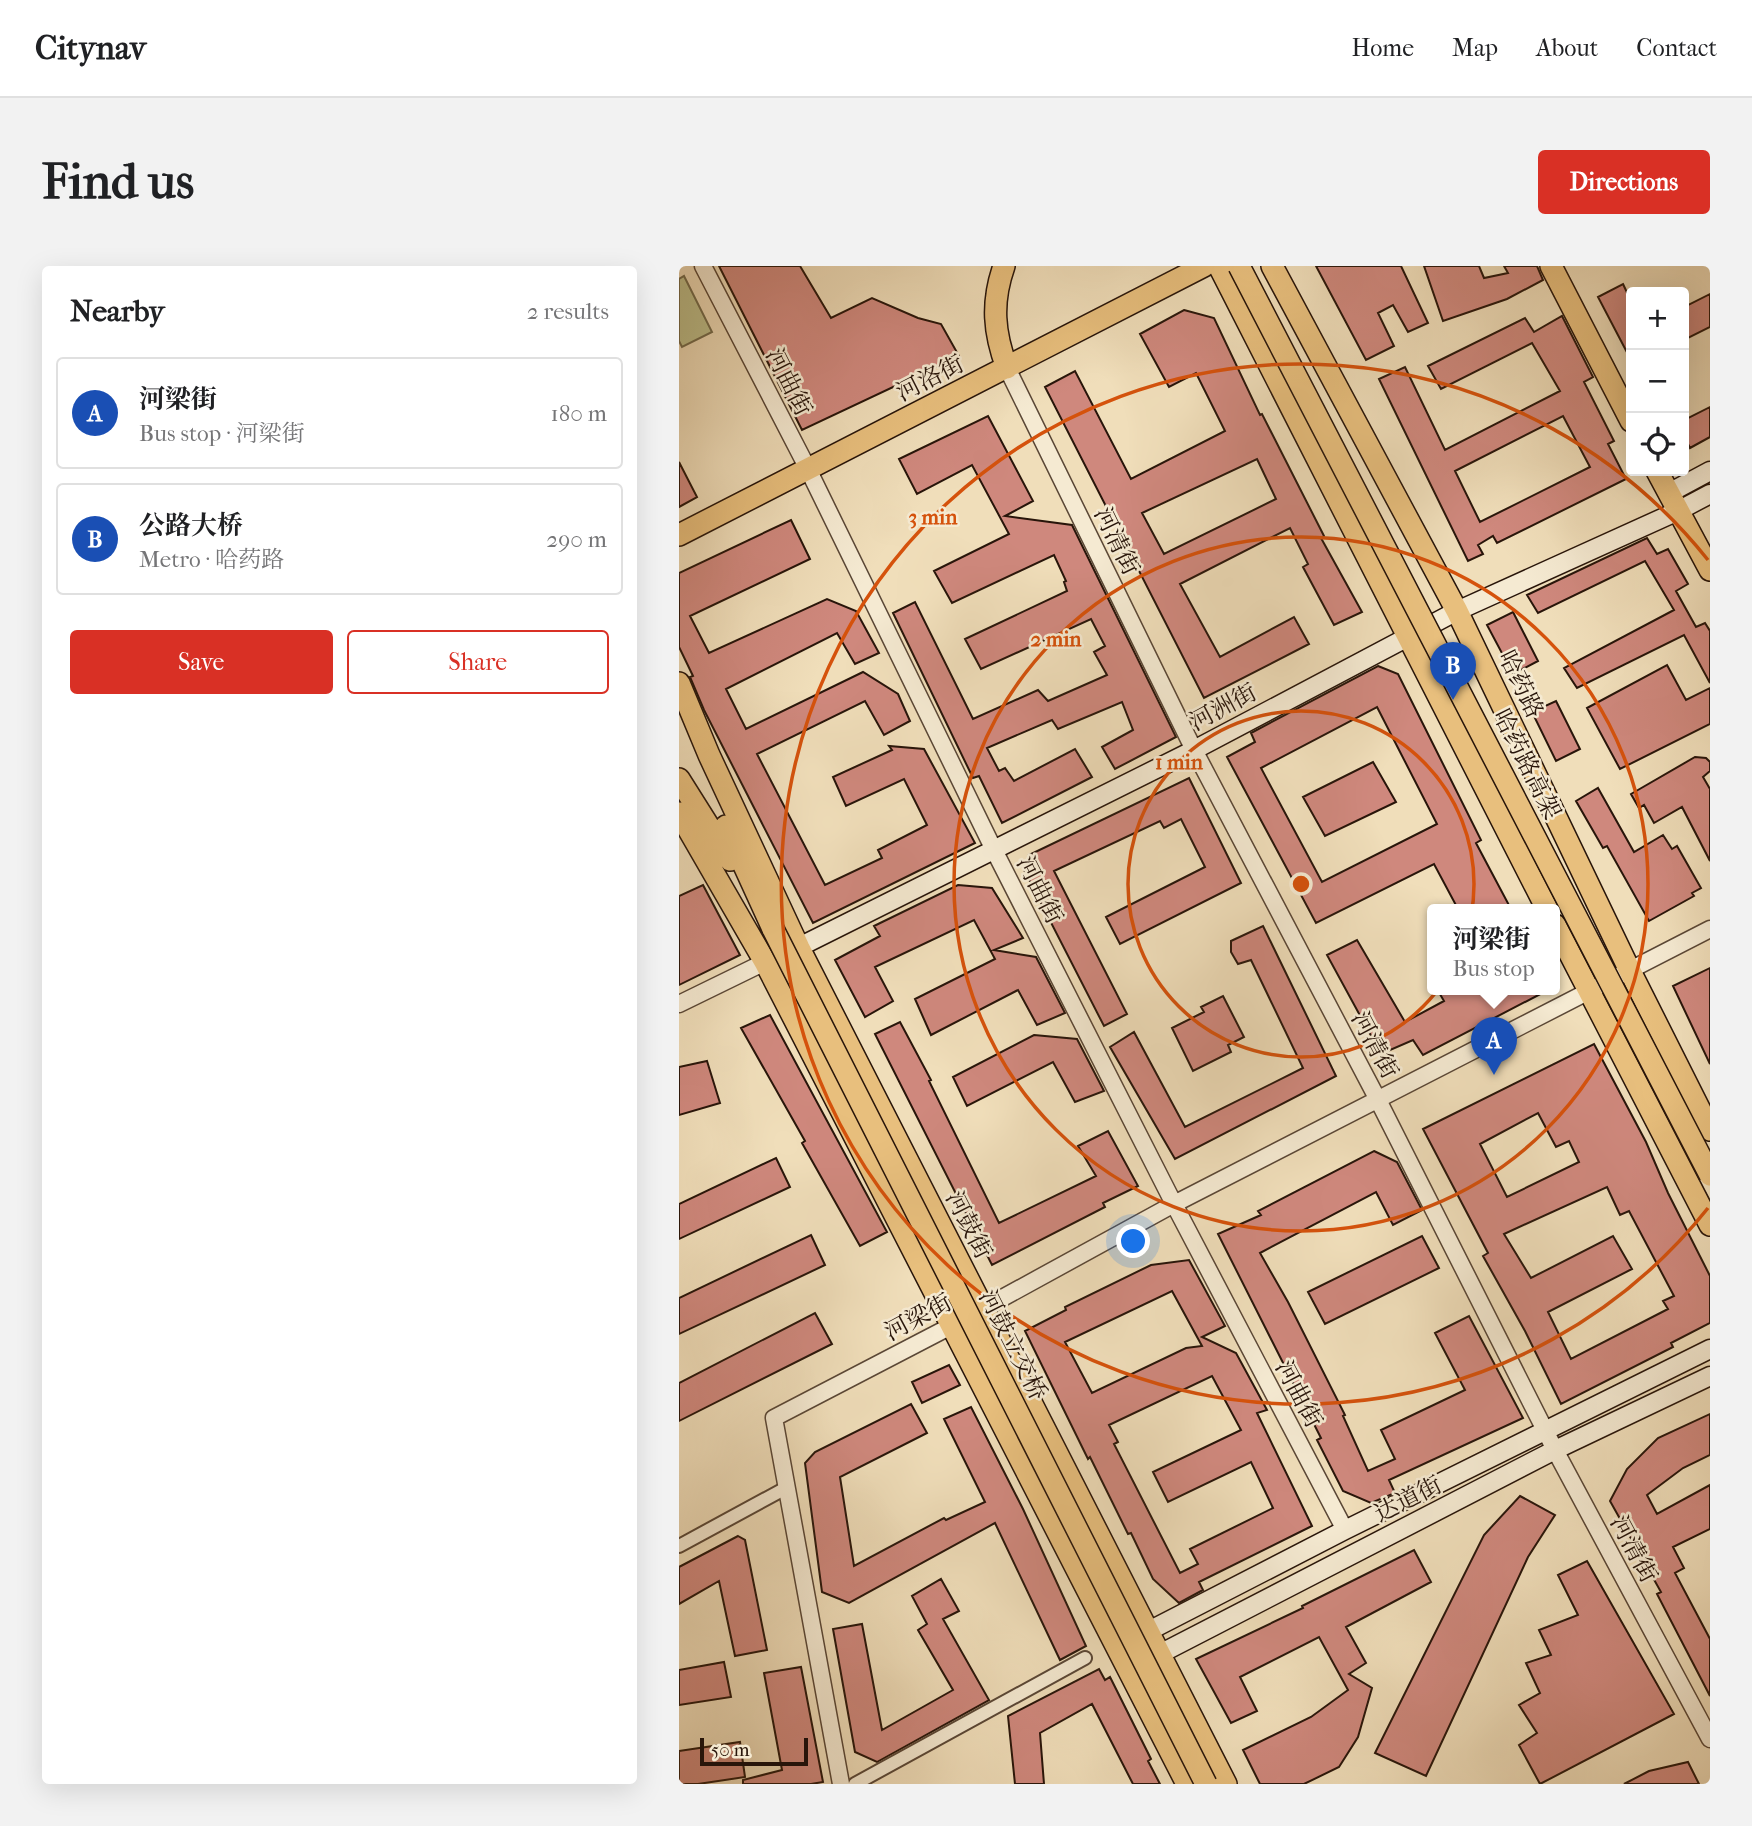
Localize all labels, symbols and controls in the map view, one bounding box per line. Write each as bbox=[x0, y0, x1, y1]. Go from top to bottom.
text: Citynav bbox=[35, 29, 146, 68]
text: Home bbox=[1352, 34, 1414, 62]
text: Map bbox=[1452, 34, 1498, 62]
text: About bbox=[1536, 34, 1598, 62]
text: Contact bbox=[1636, 34, 1717, 62]
button: Directions bbox=[1538, 150, 1710, 214]
text: Find us bbox=[42, 153, 194, 211]
map controls bbox=[1626, 287, 1689, 476]
button: + bbox=[1626, 287, 1689, 350]
text: Nearby bbox=[70, 294, 165, 329]
text: 2 results bbox=[527, 298, 609, 325]
street label: 河曲街 bbox=[760, 344, 818, 420]
street label: 河洛街 bbox=[892, 349, 968, 407]
button: − bbox=[1626, 350, 1689, 413]
text: 河梁街 bbox=[139, 384, 217, 415]
text: A bbox=[88, 400, 102, 427]
text: 180 m bbox=[550, 400, 607, 427]
button: locate bbox=[1626, 413, 1689, 476]
text: Bus stop · 河梁街 bbox=[139, 420, 305, 447]
street label: 河清街 bbox=[1089, 503, 1145, 579]
text: 3 min bbox=[909, 505, 958, 529]
text: 公路大桥 bbox=[139, 510, 243, 541]
text: B bbox=[88, 526, 102, 553]
text: 290 m bbox=[546, 526, 607, 553]
text: Metro · 哈药路 bbox=[139, 546, 284, 573]
text: 2 min bbox=[1030, 627, 1082, 651]
button: Save bbox=[70, 630, 333, 694]
button: Share bbox=[347, 630, 609, 694]
pin: B bbox=[1430, 642, 1476, 700]
street label: 哈药路 bbox=[1493, 646, 1549, 722]
street label: 河洲街 bbox=[1185, 678, 1261, 736]
street label: 哈药路高架 bbox=[1487, 704, 1567, 824]
text: 1 min bbox=[1155, 750, 1204, 774]
street label: 河曲街 bbox=[1011, 852, 1069, 928]
centre of rings bbox=[1289, 872, 1313, 896]
popup bbox=[1427, 904, 1560, 995]
text: 河梁街 bbox=[1452, 924, 1530, 955]
text: Bus stop bbox=[1452, 955, 1535, 982]
street label: 河清街 bbox=[1346, 1007, 1404, 1083]
pin: A bbox=[1471, 1017, 1517, 1075]
street label: 河鼓街 bbox=[940, 1187, 998, 1263]
your location bbox=[1116, 1224, 1150, 1258]
street label: 河鼓立交桥 bbox=[973, 1285, 1053, 1405]
street label: 河梁街 bbox=[880, 1288, 956, 1346]
street label: 河曲街 bbox=[1270, 1356, 1328, 1432]
street label: 达道街 bbox=[1370, 1470, 1446, 1528]
street label: 河清街 bbox=[1605, 1511, 1663, 1587]
scale bar bbox=[700, 1735, 809, 1767]
text: 50 m bbox=[711, 1739, 750, 1761]

